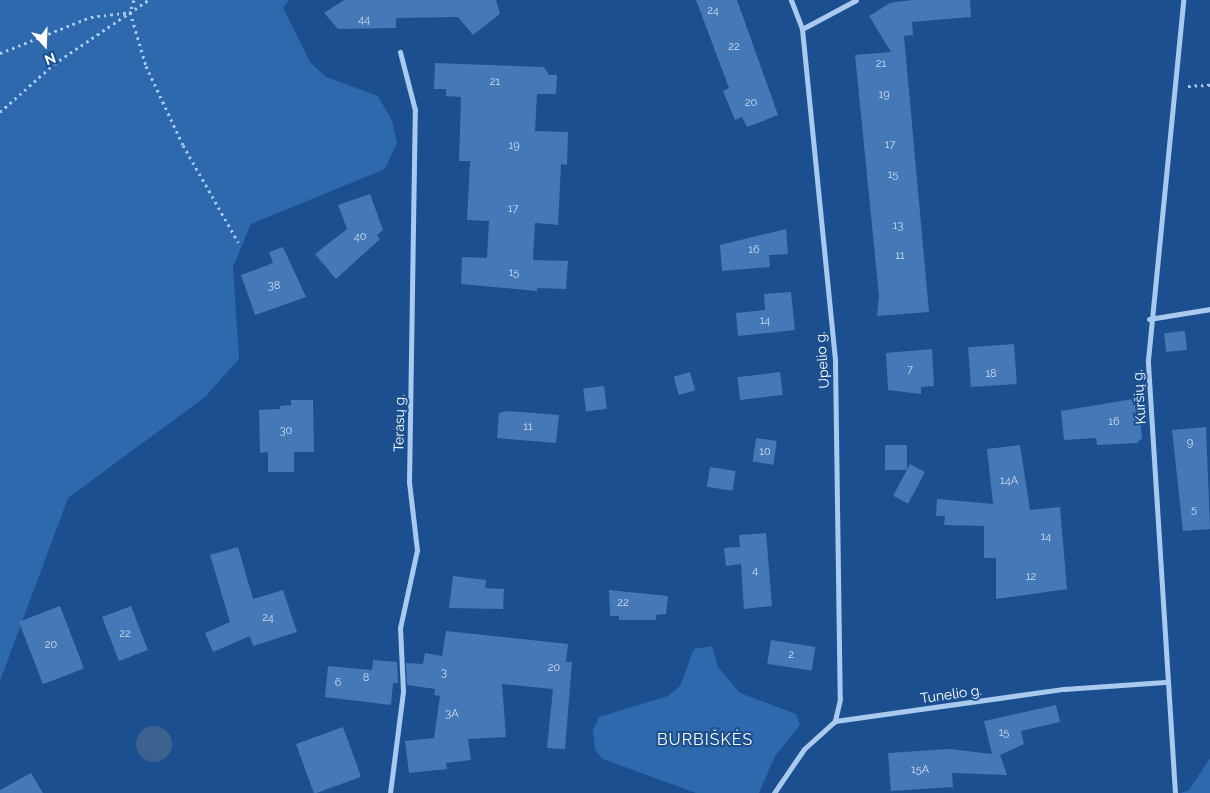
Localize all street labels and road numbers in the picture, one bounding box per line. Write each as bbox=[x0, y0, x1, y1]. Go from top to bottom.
street label: Upelio g. bbox=[812, 331, 832, 389]
street label: Kuršių g. bbox=[1129, 369, 1149, 425]
street label: Terasų g. bbox=[390, 394, 408, 452]
street label: Tunelio g. bbox=[919, 681, 983, 707]

